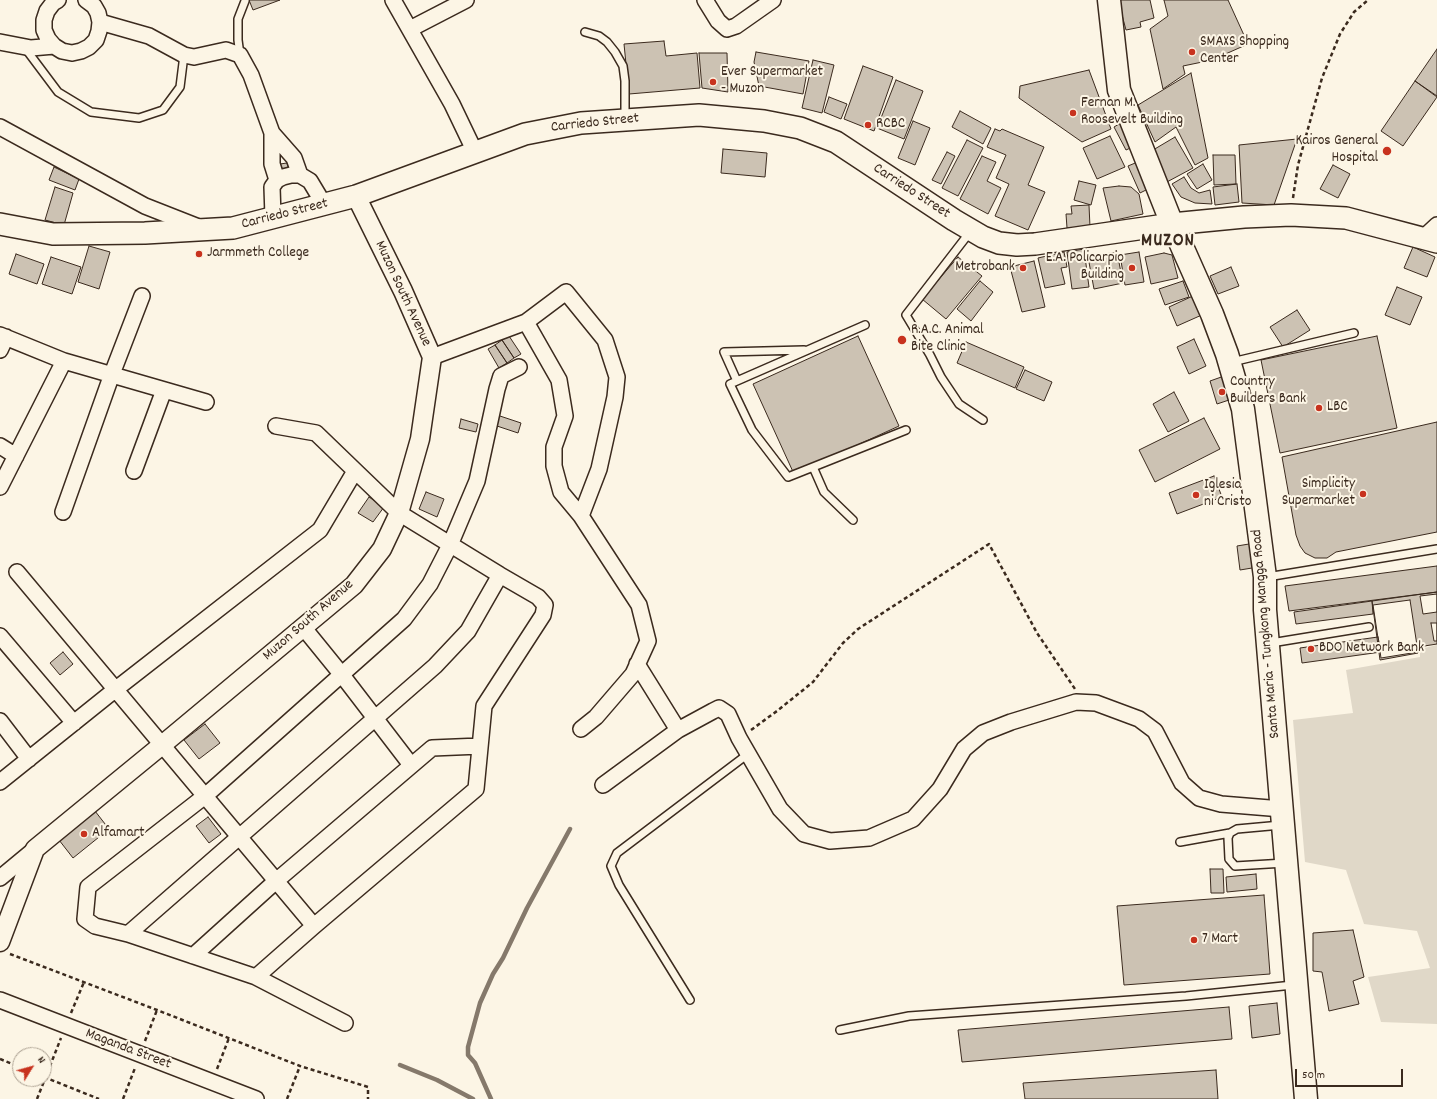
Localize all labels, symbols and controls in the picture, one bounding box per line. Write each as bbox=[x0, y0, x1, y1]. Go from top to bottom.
place label: SMAXS Shopping Center bbox=[1200, 34, 1289, 69]
marker: SMAXS Shopping Center bbox=[1187, 47, 1197, 57]
place label: Ever Supermarket - Muzon bbox=[721, 64, 823, 99]
marker: Ever Supermarket - Muzon bbox=[708, 77, 718, 87]
place label: Fernan M. Roosevelt Building bbox=[1081, 95, 1183, 130]
marker: Fernan M. Roosevelt Building bbox=[1068, 108, 1078, 118]
street label: Carriedo Street bbox=[550, 110, 640, 138]
place label: RCBC bbox=[876, 116, 905, 134]
marker: RCBC bbox=[863, 120, 873, 130]
place label: Kairos General Hospital bbox=[1295, 133, 1378, 168]
marker: Kairos General Hospital bbox=[1381, 145, 1393, 157]
street label: Carriedo Street bbox=[869, 160, 953, 224]
street label: Carriedo Street bbox=[240, 196, 330, 234]
district label: MUZON bbox=[1141, 231, 1195, 253]
street label: Muzon South Avenue bbox=[370, 238, 434, 350]
place label: Jarmmeth College bbox=[207, 245, 309, 263]
marker: Jarmmeth College bbox=[194, 249, 204, 259]
place label: E.A. Policarpio Building bbox=[1046, 250, 1124, 285]
place label: Metrobank bbox=[955, 259, 1015, 277]
marker: Metrobank bbox=[1018, 263, 1028, 273]
marker: E.A. Policarpio Building bbox=[1127, 263, 1137, 273]
place label: R.A.C. Animal Bite Clinic bbox=[911, 322, 984, 357]
marker: R.A.C. Animal Bite Clinic bbox=[896, 334, 908, 346]
place label: Country Builders Bank bbox=[1230, 374, 1306, 409]
marker: Country Builders Bank bbox=[1217, 387, 1227, 397]
place label: LBC bbox=[1327, 399, 1348, 417]
marker: LBC bbox=[1314, 403, 1324, 413]
place label: Simplicity Supermarket bbox=[1282, 476, 1355, 511]
place label: Iglesia ni Cristo bbox=[1204, 477, 1251, 512]
marker: Simplicity Supermarket bbox=[1358, 489, 1368, 499]
marker: Iglesia ni Cristo bbox=[1191, 490, 1201, 500]
street label: Santa Maria - Tungkong Mangga Road bbox=[1249, 529, 1285, 739]
street label: Muzon South Avenue bbox=[260, 577, 358, 665]
place label: BDO Network Bank bbox=[1319, 640, 1424, 658]
marker: BDO Network Bank bbox=[1306, 644, 1316, 654]
place label: Alfamart bbox=[92, 825, 145, 843]
marker: Alfamart bbox=[79, 829, 89, 839]
place label: 7 Mart bbox=[1202, 931, 1238, 949]
marker: 7 Mart bbox=[1189, 935, 1199, 945]
street label: Maganda Street bbox=[83, 1025, 173, 1075]
north arrow bbox=[12, 1047, 52, 1087]
text: N bbox=[33, 1053, 49, 1067]
scale bar bbox=[1297, 1061, 1405, 1087]
text: 50 m bbox=[1302, 1067, 1325, 1084]

